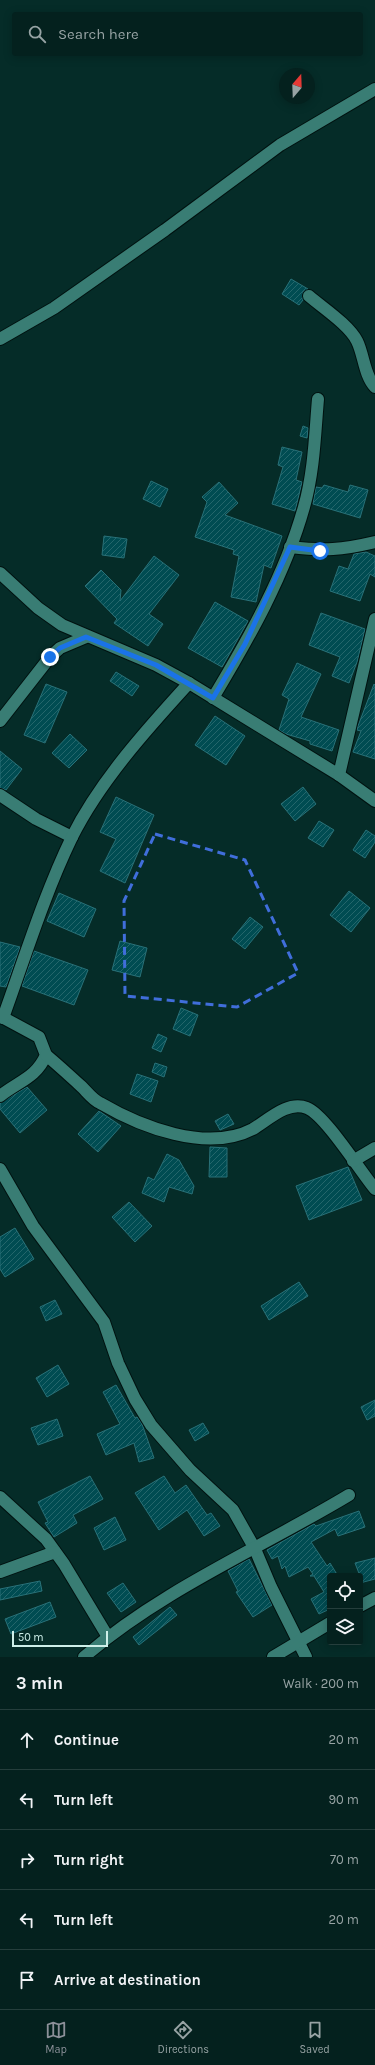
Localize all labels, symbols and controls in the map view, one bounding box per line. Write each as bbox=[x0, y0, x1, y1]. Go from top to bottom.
search box bbox=[12, 12, 363, 56]
icon: search bbox=[26, 23, 48, 45]
text: Search here bbox=[58, 25, 139, 43]
north arrow bbox=[279, 68, 315, 104]
route start bbox=[311, 542, 329, 560]
route end bbox=[41, 648, 59, 666]
map controls bbox=[327, 1573, 363, 1645]
button: locate bbox=[327, 1573, 363, 1609]
button: layers bbox=[327, 1609, 363, 1645]
scale bar bbox=[12, 1629, 108, 1648]
text: 50 m bbox=[18, 1631, 44, 1644]
text: 3 min bbox=[16, 1673, 63, 1693]
text: Walk · 200 m bbox=[283, 1676, 359, 1691]
icon: ahead bbox=[16, 1729, 38, 1751]
text: Continue bbox=[54, 1731, 119, 1749]
text: 20 m bbox=[329, 1732, 359, 1747]
icon: left bbox=[16, 1789, 38, 1811]
text: Turn left bbox=[54, 1791, 113, 1809]
text: 90 m bbox=[328, 1792, 359, 1807]
icon: right bbox=[16, 1849, 38, 1871]
text: Turn right bbox=[54, 1851, 124, 1869]
text: 70 m bbox=[330, 1852, 359, 1867]
icon: left bbox=[16, 1909, 38, 1931]
text: Turn left bbox=[54, 1911, 113, 1929]
text: 20 m bbox=[329, 1912, 359, 1927]
icon: arrive bbox=[16, 1969, 38, 1991]
text: Arrive at destination bbox=[54, 1971, 201, 1989]
tab: Map bbox=[45, 2019, 67, 2056]
tab: Directions bbox=[157, 2019, 209, 2056]
tab: Saved bbox=[299, 2019, 330, 2056]

